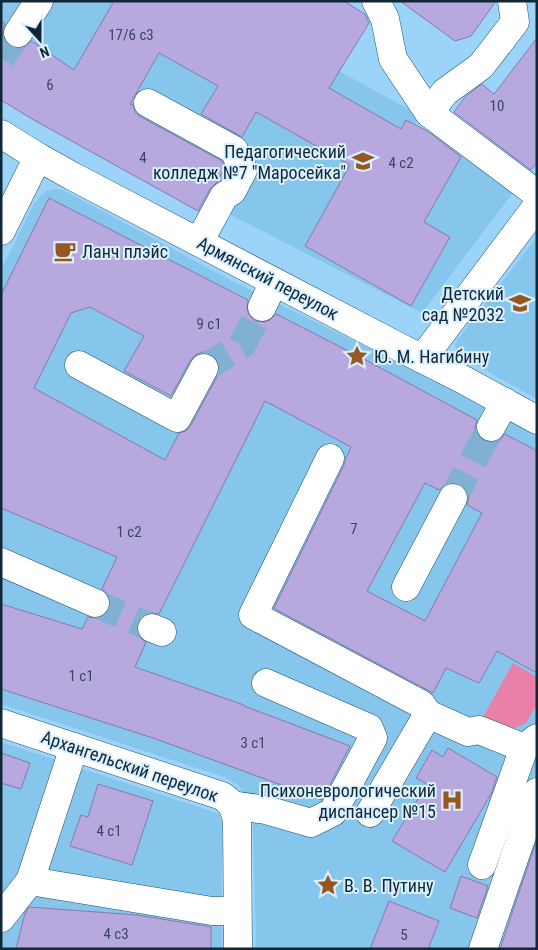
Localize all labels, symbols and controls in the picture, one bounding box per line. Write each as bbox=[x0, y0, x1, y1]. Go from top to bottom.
north arrow bbox=[15, 15, 65, 65]
house number: 17/6 с3 bbox=[108, 26, 154, 44]
text: N bbox=[38, 43, 52, 61]
house number: 6 bbox=[46, 76, 54, 94]
house number: 10 bbox=[490, 97, 504, 115]
place label: Педагогический колледж №7 "Маросейка" bbox=[153, 141, 346, 183]
school or university icon: Педагогический колледж №7 "Маросейка" bbox=[350, 148, 376, 174]
house number: 4 bbox=[139, 149, 147, 167]
house number: 4 с2 bbox=[388, 154, 414, 172]
street label: Армянский переулок bbox=[194, 232, 343, 324]
cafe icon: Ланч плэйс bbox=[52, 238, 78, 264]
place label: Ланч плэйс bbox=[82, 241, 168, 262]
place label: Детский сад №2032 bbox=[422, 283, 504, 325]
school or university icon: Детский сад №2032 bbox=[507, 290, 533, 316]
house number: 9 с1 bbox=[196, 315, 222, 333]
place icon: Ю. М. Нагибину bbox=[344, 343, 370, 369]
place label: Ю. М. Нагибину bbox=[374, 346, 490, 367]
house number: 7 bbox=[350, 520, 358, 538]
house number: 1 с2 bbox=[116, 523, 142, 541]
house number: 1 с1 bbox=[68, 667, 94, 685]
street label: Архангельский переулок bbox=[39, 726, 222, 806]
house number: 3 с1 bbox=[240, 734, 266, 752]
place label: Психоневрологический диспансер №15 bbox=[260, 780, 436, 822]
hospital icon: Психоневрологический диспансер №15 bbox=[439, 787, 465, 813]
house number: 4 с1 bbox=[96, 822, 122, 840]
place icon: В. В. Путину bbox=[315, 872, 341, 898]
place label: В. В. Путину bbox=[344, 875, 434, 896]
house number: 4 с3 bbox=[103, 925, 129, 943]
house number: 5 bbox=[400, 926, 408, 944]

